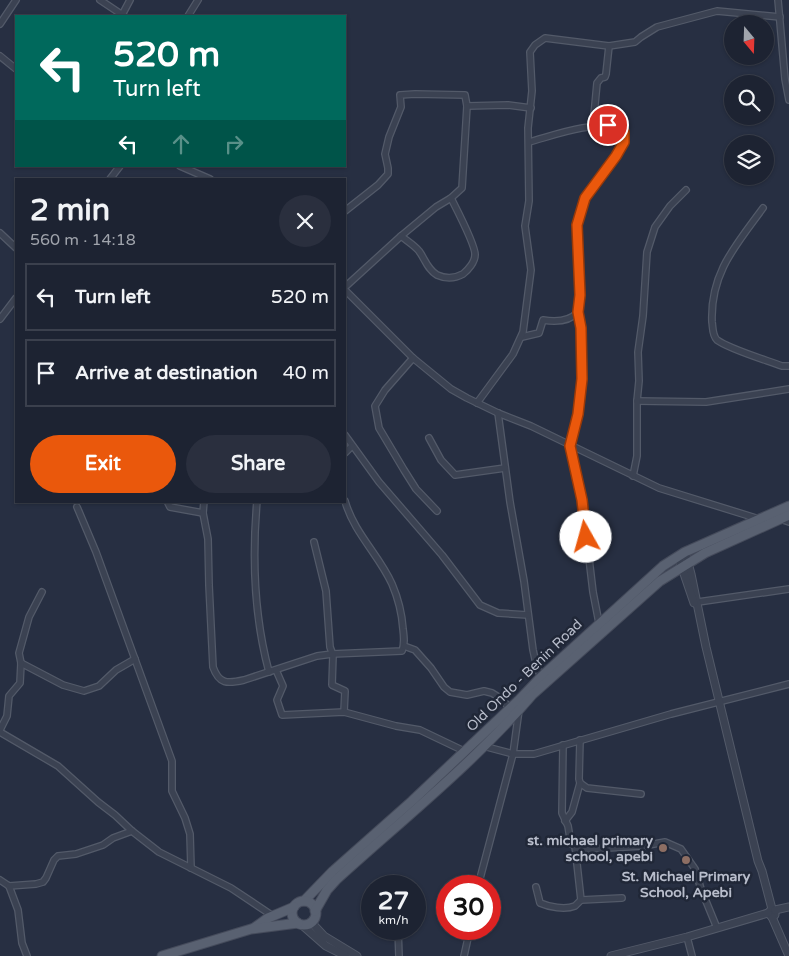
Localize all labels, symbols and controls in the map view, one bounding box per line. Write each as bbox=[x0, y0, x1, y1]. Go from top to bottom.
north arrow bbox=[724, 15, 774, 65]
map controls bbox=[724, 15, 774, 185]
text: 520 m bbox=[113, 34, 220, 76]
icon: left bbox=[30, 35, 95, 100]
button: search bbox=[724, 75, 774, 125]
text: Turn left bbox=[113, 76, 201, 102]
pin bbox=[587, 104, 629, 146]
icon: arrive bbox=[594, 111, 622, 139]
icon: left bbox=[114, 130, 142, 158]
icon: ahead bbox=[167, 130, 195, 158]
icon: right bbox=[220, 130, 248, 158]
button: layers bbox=[724, 135, 774, 185]
text: 2 min bbox=[30, 192, 110, 229]
button: close bbox=[279, 195, 331, 247]
text: 560 m · 14:18 bbox=[30, 230, 136, 250]
icon: left bbox=[32, 283, 60, 311]
text: Turn left bbox=[75, 286, 151, 308]
text: 520 m bbox=[271, 286, 329, 308]
icon: arrive bbox=[32, 359, 60, 387]
text: Arrive at destination bbox=[75, 362, 258, 384]
text: 40 m bbox=[283, 362, 329, 384]
button: Exit bbox=[30, 435, 176, 493]
button: Share bbox=[186, 435, 331, 493]
position arrow bbox=[559, 510, 611, 562]
street label: Old Ondo - Benin Road bbox=[463, 616, 586, 735]
place label: st. michael primary school, apebi bbox=[527, 832, 653, 865]
marker: st. michael primary school, apebi bbox=[657, 842, 669, 854]
marker: St. Michael Primary School, Apebi bbox=[680, 854, 692, 866]
place label: St. Michael Primary School, Apebi bbox=[622, 868, 751, 901]
speed limit sign: 30 bbox=[436, 875, 501, 940]
text: 27 bbox=[378, 886, 409, 916]
text: km/h bbox=[378, 913, 409, 927]

